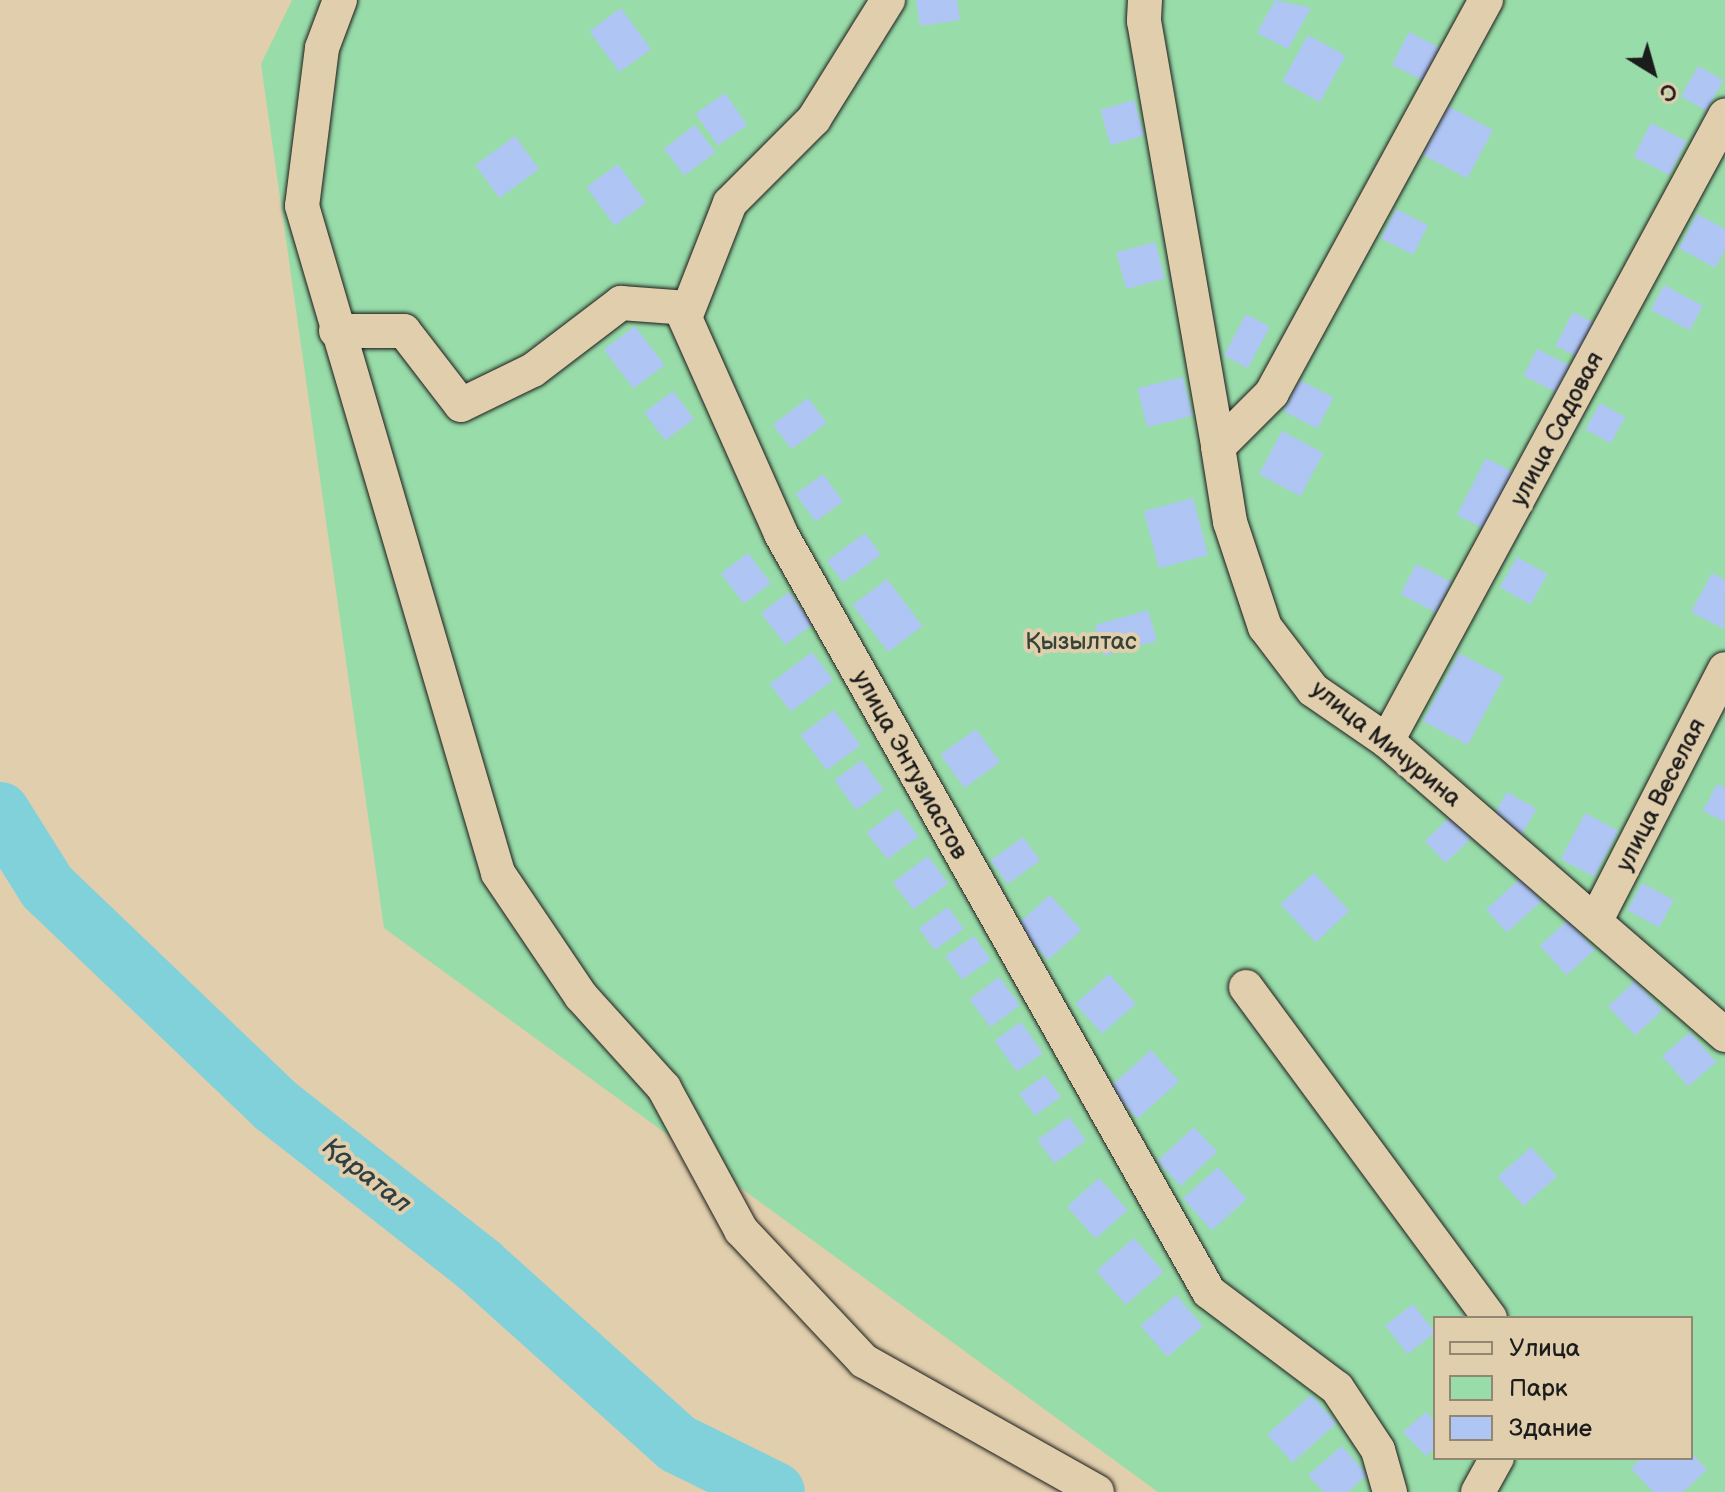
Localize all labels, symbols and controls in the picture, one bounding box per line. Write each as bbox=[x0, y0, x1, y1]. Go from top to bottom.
north arrow bbox=[1613, 32, 1693, 112]
text: С bbox=[1654, 76, 1682, 107]
street label: улица Садовая bbox=[1504, 347, 1610, 511]
park label: Қызылтас bbox=[1025, 628, 1137, 656]
street label: улица Энтузиастов bbox=[846, 665, 974, 865]
street label: улица Мичурина bbox=[1305, 675, 1467, 813]
street label: улица Веселая bbox=[1610, 714, 1712, 876]
water label: Қаратал bbox=[315, 1132, 417, 1220]
legend bbox=[1433, 1316, 1693, 1460]
text: Улица bbox=[1509, 1334, 1580, 1363]
text: Парк bbox=[1509, 1374, 1567, 1403]
text: Здание bbox=[1509, 1414, 1592, 1443]

